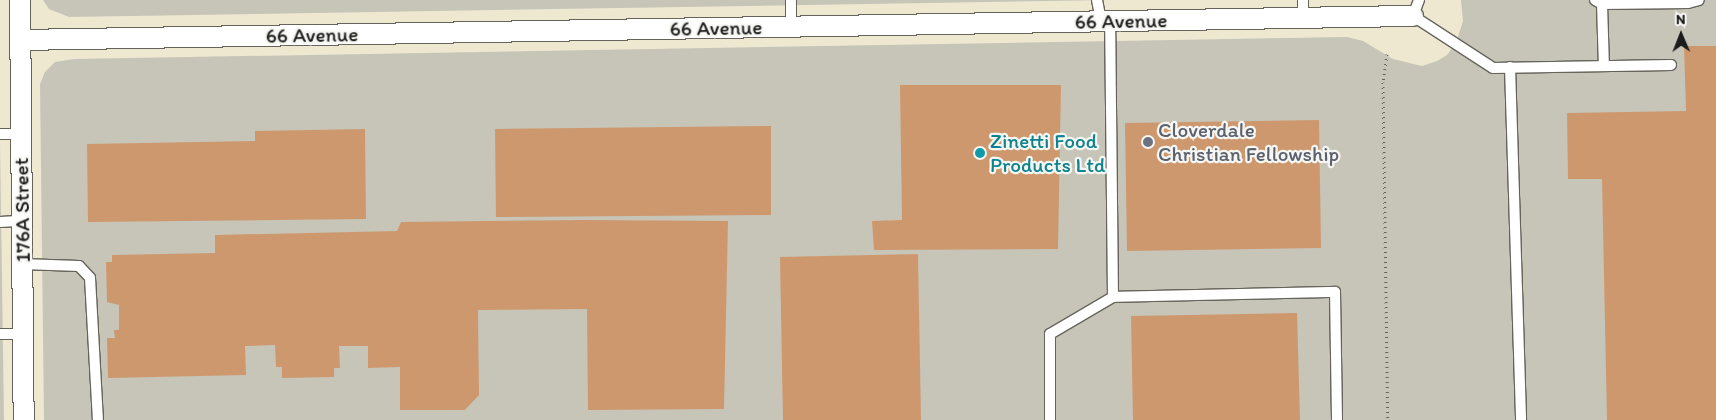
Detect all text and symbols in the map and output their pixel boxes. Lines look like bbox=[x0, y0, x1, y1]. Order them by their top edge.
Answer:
street label: 66 Avenue bbox=[1074, 8, 1168, 34]
north arrow bbox=[1656, 10, 1706, 60]
text: N bbox=[1676, 11, 1686, 28]
street label: 66 Avenue bbox=[669, 15, 763, 41]
street label: 66 Avenue bbox=[265, 22, 359, 48]
place label: Cloverdale Christian Fellowship bbox=[1158, 117, 1339, 167]
place label: Zinetti Food Products Ltd bbox=[990, 128, 1105, 178]
marker: Cloverdale Christian Fellowship bbox=[1142, 136, 1154, 148]
marker: Zinetti Food Products Ltd bbox=[974, 147, 986, 159]
street label: 176A Street bbox=[8, 157, 36, 263]

